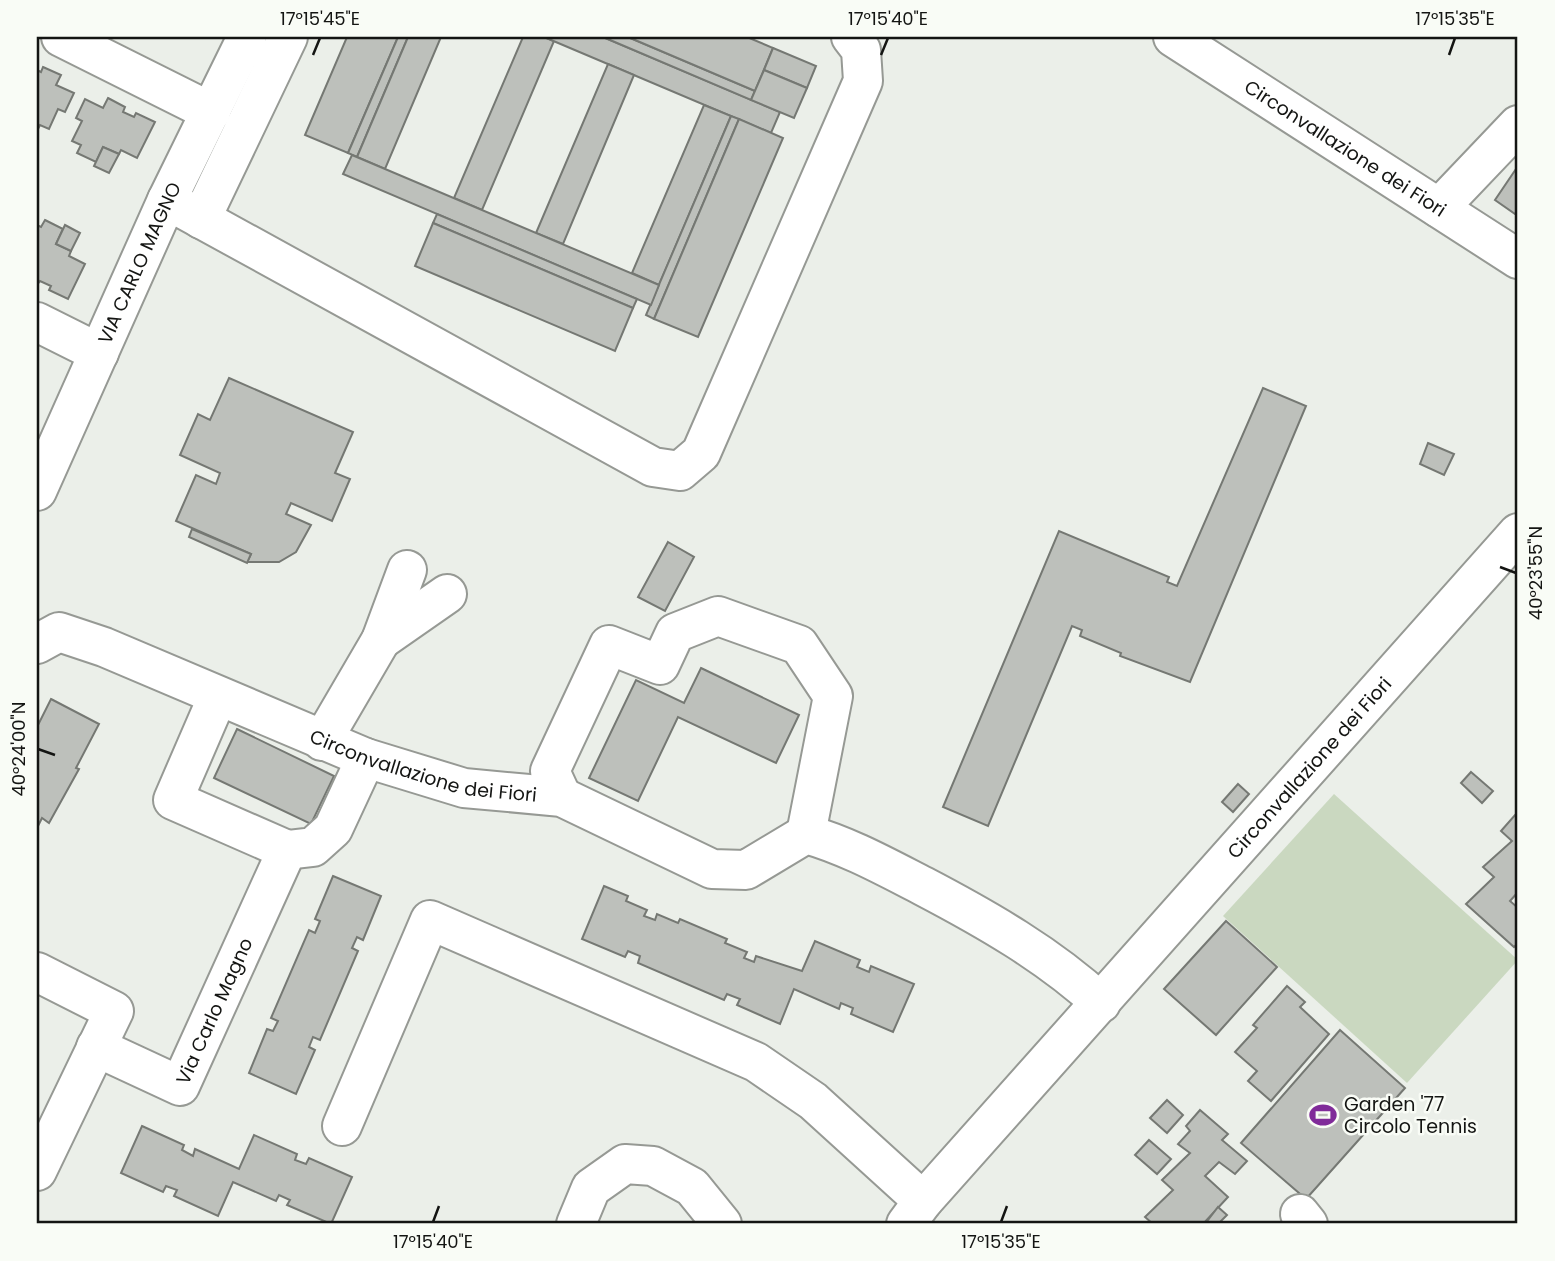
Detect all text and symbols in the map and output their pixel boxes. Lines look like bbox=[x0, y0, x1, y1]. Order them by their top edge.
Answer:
text: 17°15'45"E bbox=[280, 6, 360, 31]
text: 17°15'40"E bbox=[848, 6, 928, 31]
text: 17°15'35"E bbox=[1415, 6, 1495, 31]
street label: Circonvallazione dei Fiori bbox=[1239, 73, 1452, 223]
street label: VIA CARLO MAGNO bbox=[91, 177, 187, 348]
text: 40°23'55"N bbox=[1523, 526, 1548, 620]
street label: Circonvallazione dei Fiori bbox=[1221, 671, 1397, 864]
text: 40°24'00"N bbox=[6, 701, 31, 797]
street label: Circonvallazione dei Fiori bbox=[306, 722, 538, 808]
street label: Via Carlo Magno bbox=[169, 933, 259, 1089]
place label: Garden '77 Circolo Tennis bbox=[1344, 1091, 1477, 1140]
sports icon: Garden '77 Circolo Tennis bbox=[1308, 1100, 1338, 1130]
text: 17°15'40"E bbox=[393, 1229, 473, 1254]
text: 17°15'35"E bbox=[961, 1229, 1041, 1254]

